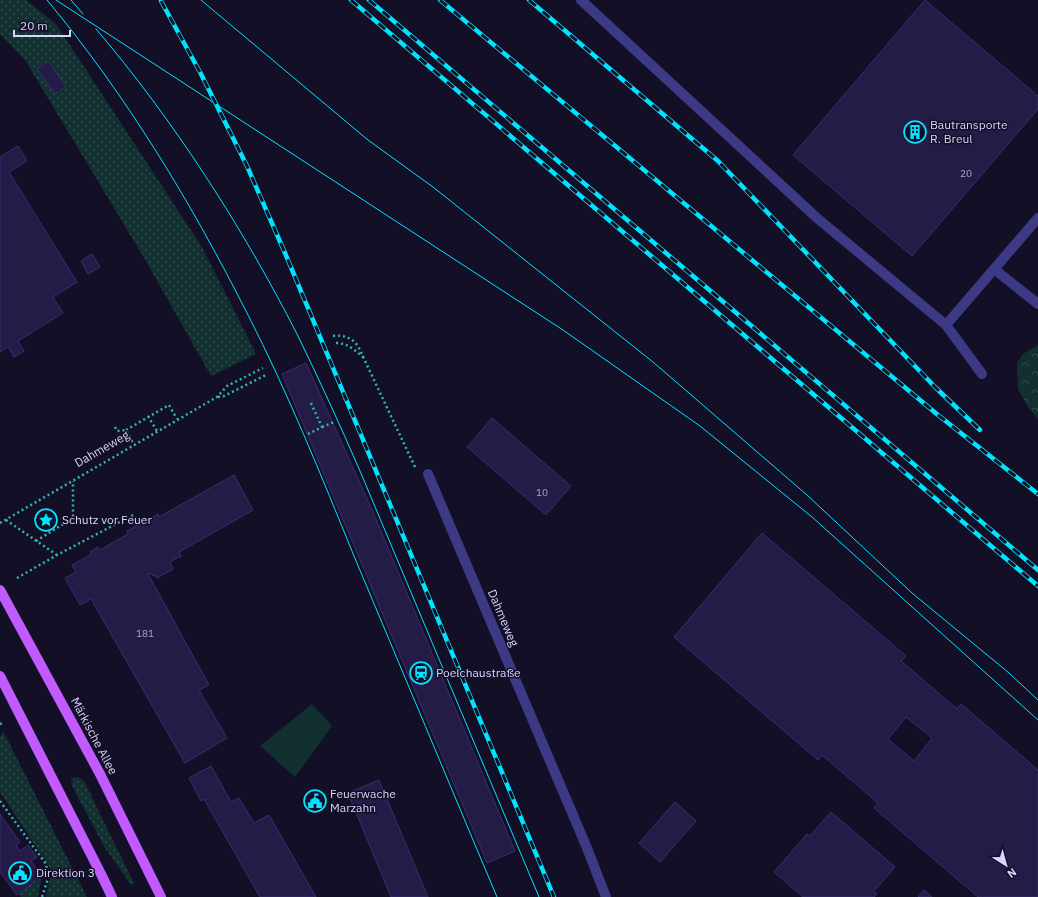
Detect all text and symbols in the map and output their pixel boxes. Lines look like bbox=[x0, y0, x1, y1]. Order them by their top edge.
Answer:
scale bar bbox=[14, 12, 70, 38]
text: 20 m bbox=[20, 18, 48, 33]
place label: Bautransporte R. Breul bbox=[930, 117, 1008, 146]
building icon: Bautransporte R. Breul bbox=[902, 119, 928, 145]
house number: 20 bbox=[960, 167, 972, 180]
street label: Dahmeweg bbox=[72, 427, 132, 470]
house number: 10 bbox=[536, 486, 548, 499]
place icon: Schutz vor Feuer bbox=[33, 507, 59, 533]
place label: Schutz vor Feuer bbox=[62, 512, 152, 527]
street label: Dahmeweg bbox=[485, 587, 522, 649]
house number: 181 bbox=[136, 627, 154, 640]
station icon: Poelchaustraße bbox=[408, 660, 434, 686]
place label: Poelchaustraße bbox=[436, 665, 521, 680]
street label: Märkische Allee bbox=[68, 695, 121, 777]
place label: Feuerwache Marzahn bbox=[330, 786, 396, 815]
public building icon: Feuerwache Marzahn bbox=[302, 788, 328, 814]
north arrow bbox=[986, 845, 1026, 885]
public building icon: Direktion 3 bbox=[7, 860, 33, 886]
place label: Direktion 3 bbox=[36, 865, 95, 880]
text: N bbox=[1005, 865, 1019, 881]

